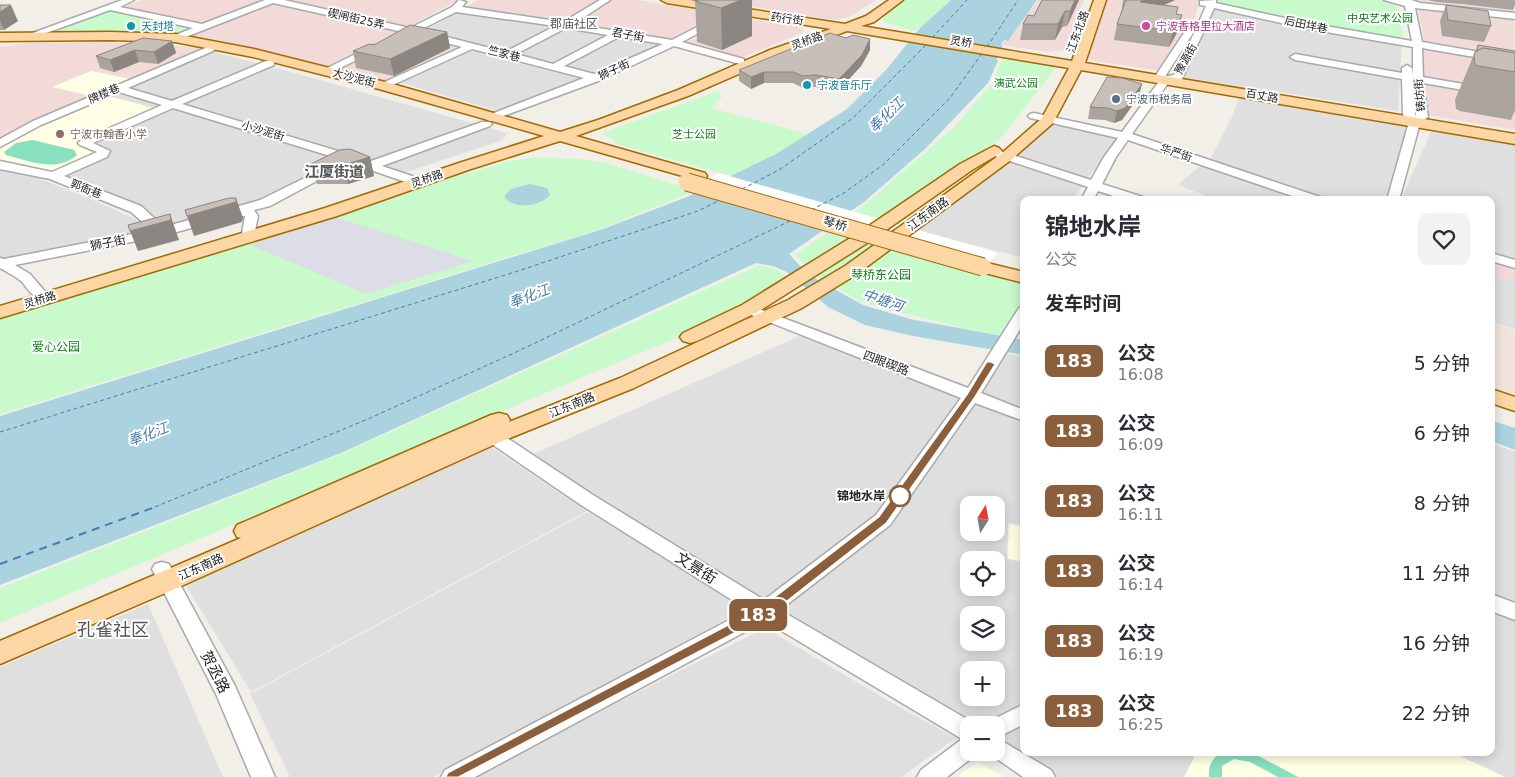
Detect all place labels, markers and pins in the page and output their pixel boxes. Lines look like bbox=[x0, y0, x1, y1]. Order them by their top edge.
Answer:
marker: 天封塔 bbox=[125, 20, 137, 32]
place label: 天封塔 bbox=[141, 20, 174, 33]
marker: 宁波香格里拉大酒店 bbox=[1140, 20, 1152, 32]
place label: 宁波香格里拉大酒店 bbox=[1156, 20, 1255, 33]
marker: 宁波音乐厅 bbox=[801, 79, 813, 91]
place label: 宁波音乐厅 bbox=[817, 79, 872, 92]
marker: 宁波市税务局 bbox=[1110, 93, 1122, 105]
place label: 宁波市税务局 bbox=[1126, 93, 1192, 106]
marker: 宁波市翰香小学 bbox=[54, 128, 66, 140]
place label: 宁波市翰香小学 bbox=[70, 128, 147, 141]
marker: 锦地水岸 bbox=[889, 485, 911, 507]
place label: 锦地水岸 bbox=[837, 489, 885, 503]

